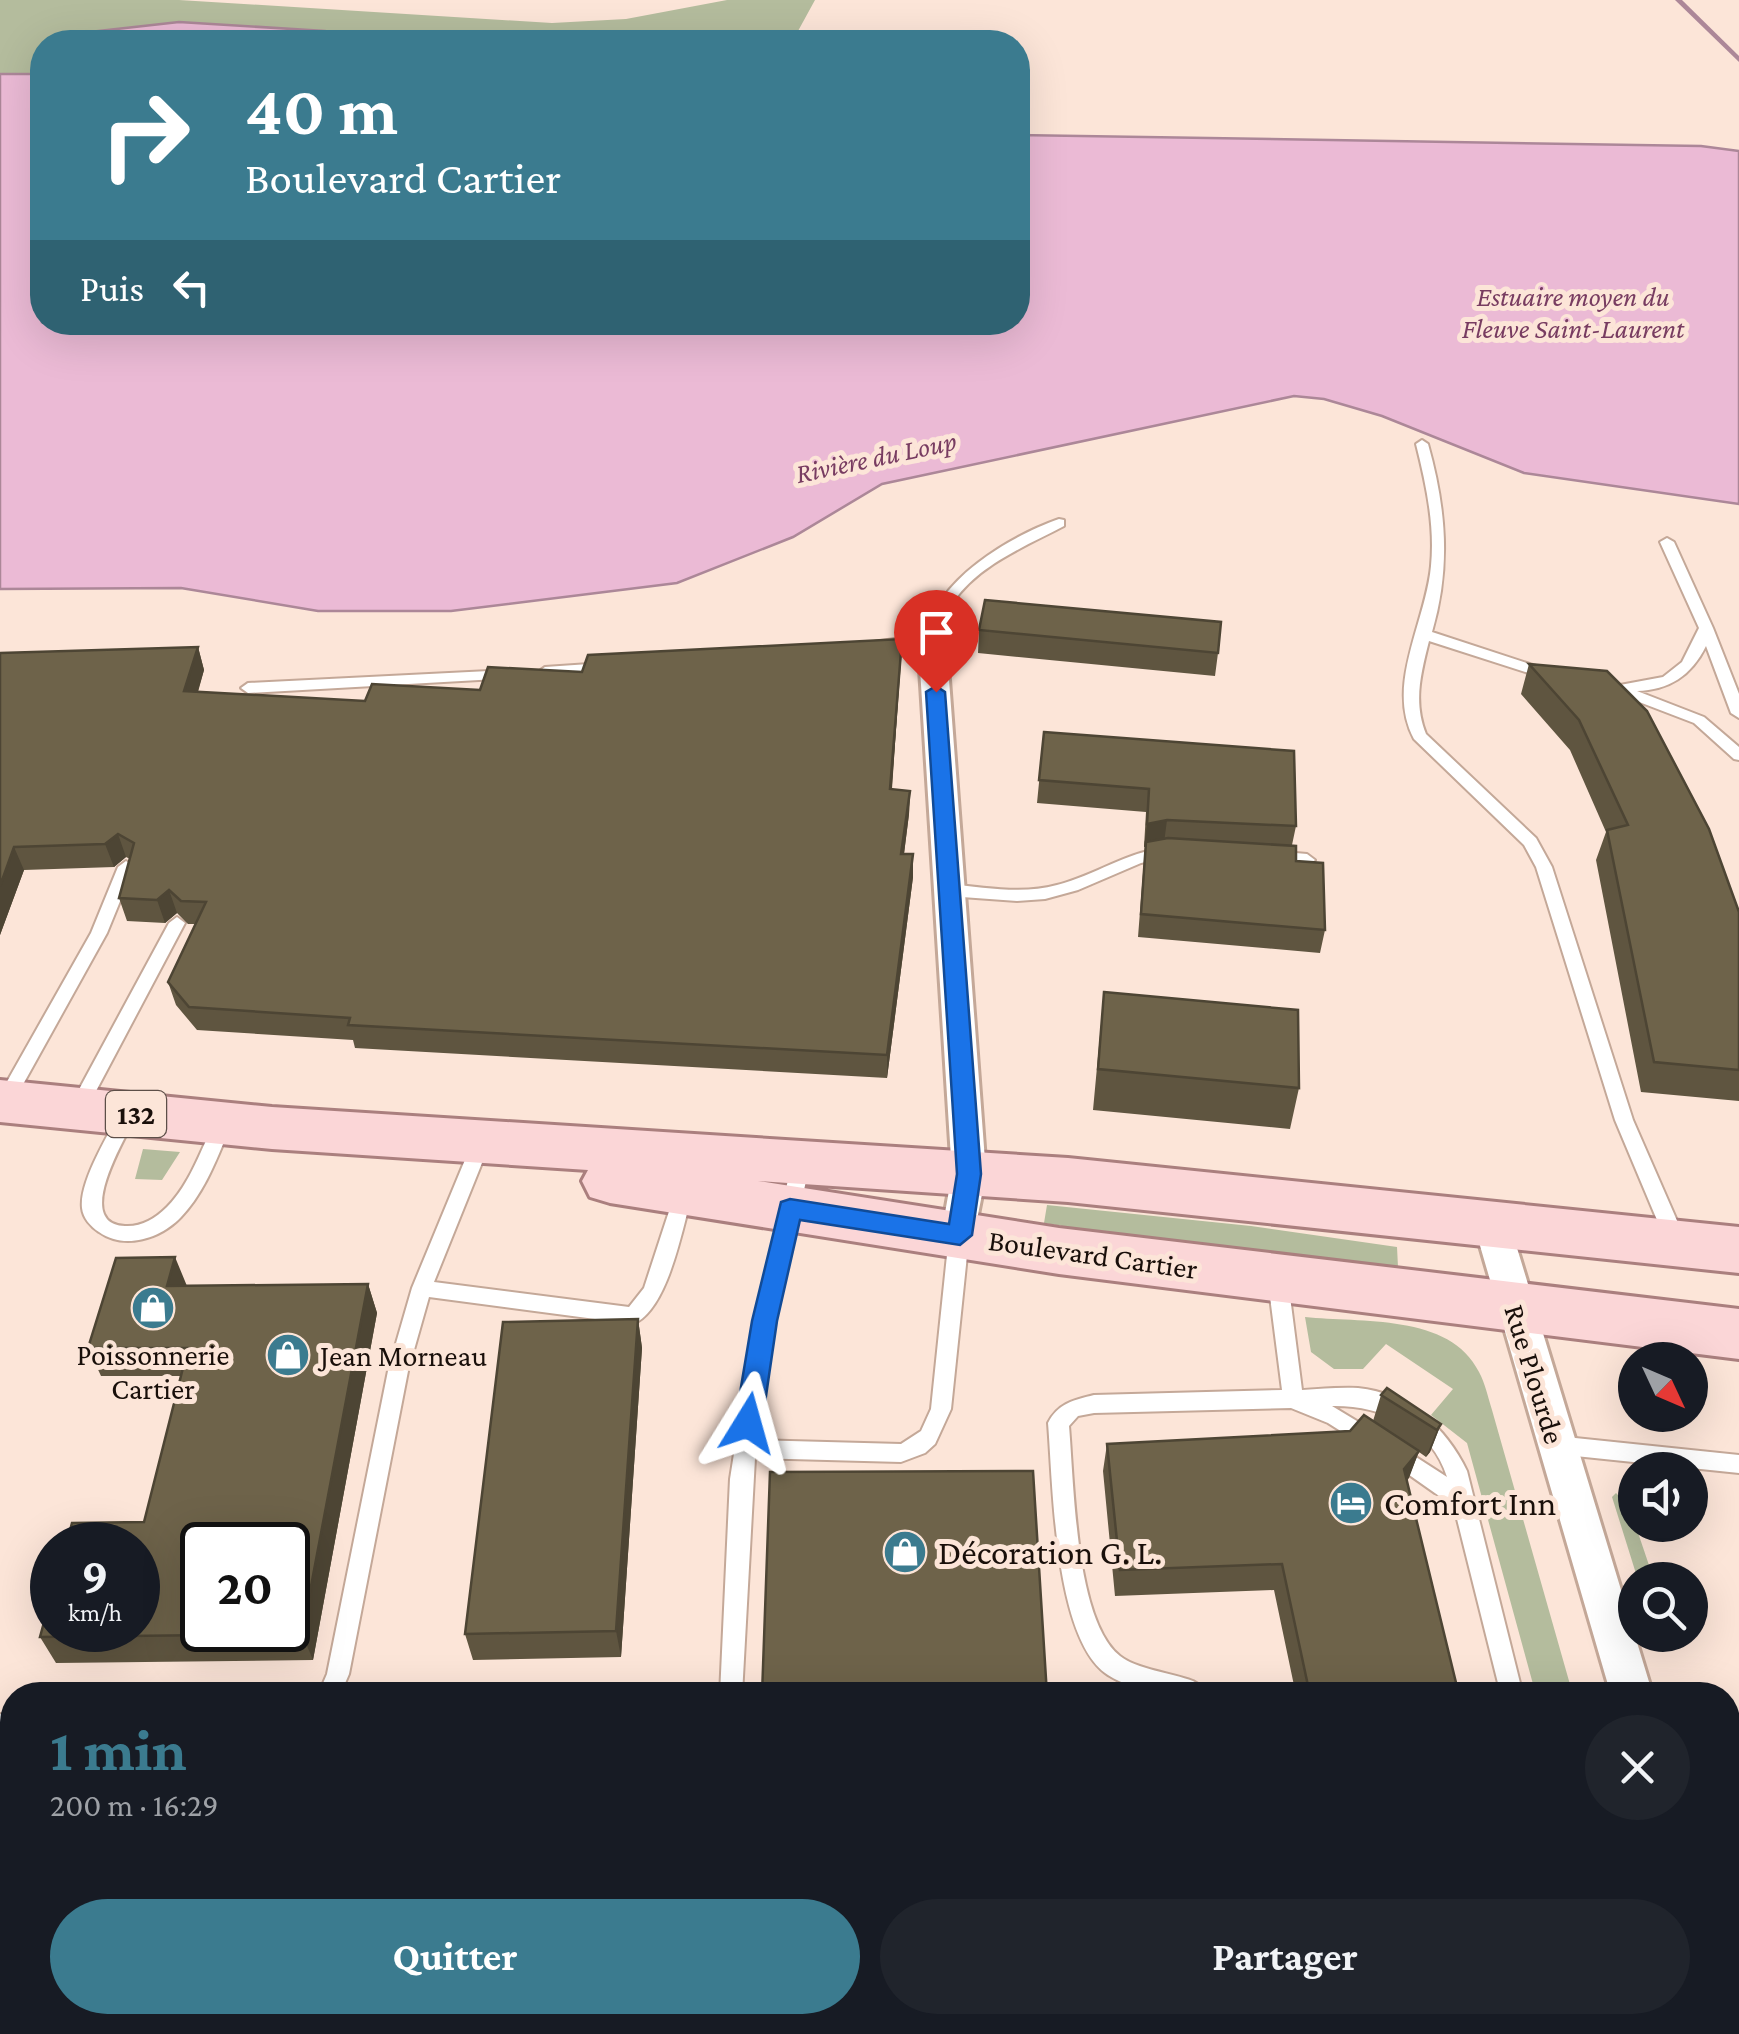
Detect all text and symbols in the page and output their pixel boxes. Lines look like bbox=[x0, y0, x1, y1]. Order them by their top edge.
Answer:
icon: right bbox=[80, 70, 210, 200]
text: 40 m bbox=[245, 71, 398, 149]
text: Boulevard Cartier bbox=[245, 153, 561, 203]
icon: left bbox=[164, 260, 219, 315]
text: Puis bbox=[80, 267, 144, 309]
water label: Estuaire moyen du Fleuve Saint-Laurent bbox=[1462, 281, 1685, 344]
water label: Rivière du Loup bbox=[793, 425, 959, 489]
pin bbox=[894, 590, 979, 693]
icon: arrive bbox=[909, 605, 964, 660]
road number: 132 bbox=[106, 1091, 166, 1137]
street label: Boulevard Cartier bbox=[986, 1223, 1200, 1285]
shop icon: Poissonnerie Cartier bbox=[130, 1285, 176, 1331]
street label: Rue Plourde bbox=[1498, 1300, 1572, 1448]
shop icon: Jean Morneau bbox=[265, 1332, 311, 1378]
place label: Poissonnerie Cartier bbox=[77, 1338, 229, 1405]
place label: Jean Morneau bbox=[317, 1339, 487, 1372]
north arrow bbox=[1618, 1342, 1708, 1432]
map controls bbox=[1618, 1342, 1708, 1652]
position arrow bbox=[696, 1371, 800, 1475]
button: sound bbox=[1618, 1452, 1708, 1542]
hotel icon: Comfort Inn bbox=[1328, 1480, 1374, 1526]
place label: Comfort Inn bbox=[1384, 1484, 1557, 1523]
speed limit sign: 20 bbox=[180, 1522, 310, 1652]
shop icon: Décoration G. L. bbox=[882, 1529, 928, 1575]
place label: Décoration G. L. bbox=[938, 1533, 1162, 1572]
text: 9 bbox=[81, 1547, 109, 1603]
button: search bbox=[1618, 1562, 1708, 1652]
text: km/h bbox=[68, 1599, 122, 1626]
button: close bbox=[1585, 1715, 1690, 1820]
text: 1 min bbox=[50, 1716, 187, 1783]
text: 200 m · 16:29 bbox=[50, 1787, 219, 1823]
button: Quitter bbox=[50, 1899, 860, 2014]
button: Partager bbox=[880, 1899, 1690, 2014]

